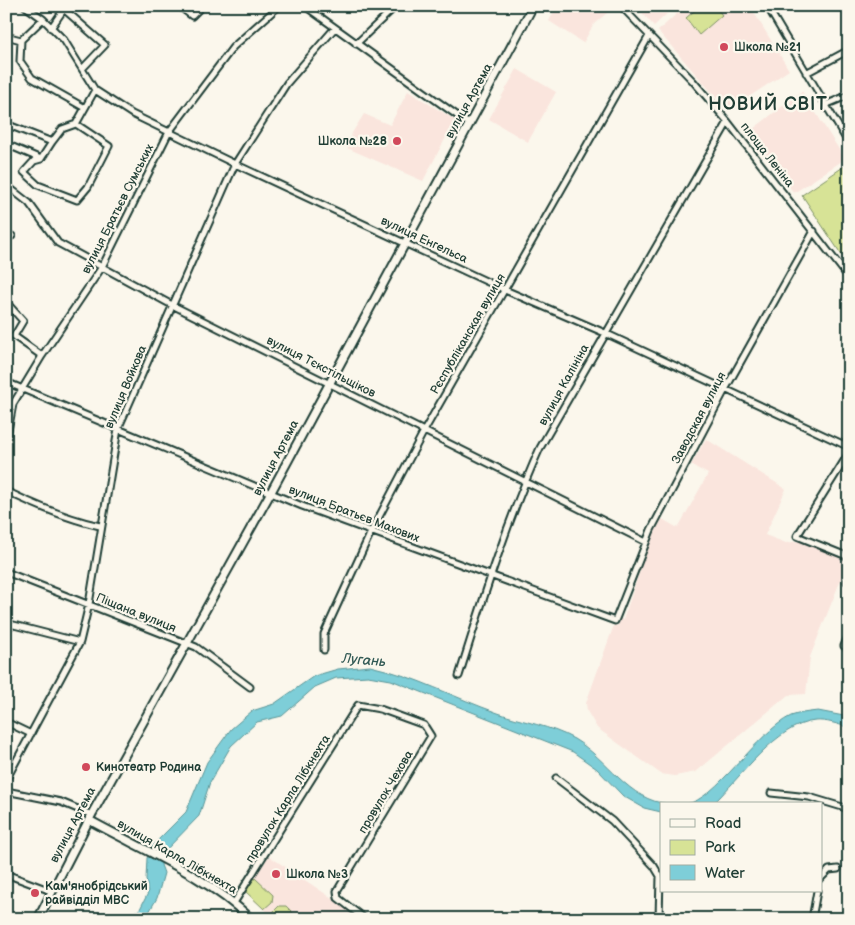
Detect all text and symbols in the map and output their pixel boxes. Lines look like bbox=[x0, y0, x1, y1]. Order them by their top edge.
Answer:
place label: Школа №21 bbox=[734, 40, 801, 55]
marker: Школа №21 bbox=[718, 41, 730, 53]
street label: вулиця Артема bbox=[442, 61, 496, 141]
district label: НОВИЙ СВІТ bbox=[708, 92, 828, 115]
street label: площа Леніна bbox=[737, 120, 797, 190]
place label: Школа №28 bbox=[318, 134, 387, 149]
marker: Школа №28 bbox=[391, 135, 403, 147]
street label: вулиця Братьєв Сумських bbox=[79, 141, 158, 276]
street label: вулиця Енгельса bbox=[378, 213, 470, 267]
street label: Рєспубліканская вулиця bbox=[427, 271, 509, 397]
street label: вулиця Тєкстільщіков bbox=[264, 333, 379, 401]
street label: вулиця Калініна bbox=[535, 342, 593, 428]
street label: вулиця Войкова bbox=[102, 343, 150, 431]
street label: Заводская вулиця bbox=[668, 369, 730, 466]
street label: вулиця Артема bbox=[250, 418, 302, 498]
street label: вулиця Братьєв Махових bbox=[287, 482, 422, 546]
street label: Піщана вулиця bbox=[94, 590, 179, 636]
water label: Лугань bbox=[340, 650, 387, 670]
street label: провулок Карла Лібкнехта bbox=[242, 732, 334, 866]
street label: провулок Чехова bbox=[355, 748, 417, 836]
place label: Кинотеатр Родина bbox=[96, 760, 202, 775]
marker: Кинотеатр Родина bbox=[80, 761, 92, 773]
street label: вулиця Артема bbox=[47, 785, 99, 865]
legend bbox=[660, 802, 822, 892]
text: Road bbox=[705, 814, 741, 833]
street label: вулиця Карла Лібкнехта bbox=[114, 817, 240, 897]
text: Park bbox=[705, 838, 736, 857]
text: Water bbox=[705, 864, 745, 883]
place label: Школа №3 bbox=[286, 867, 348, 882]
marker: Школа №3 bbox=[270, 868, 282, 880]
place label: Кам'янобрідський райвідділ МВС bbox=[45, 879, 148, 908]
marker: Кам'янобрідський райвідділ МВС bbox=[29, 887, 41, 899]

